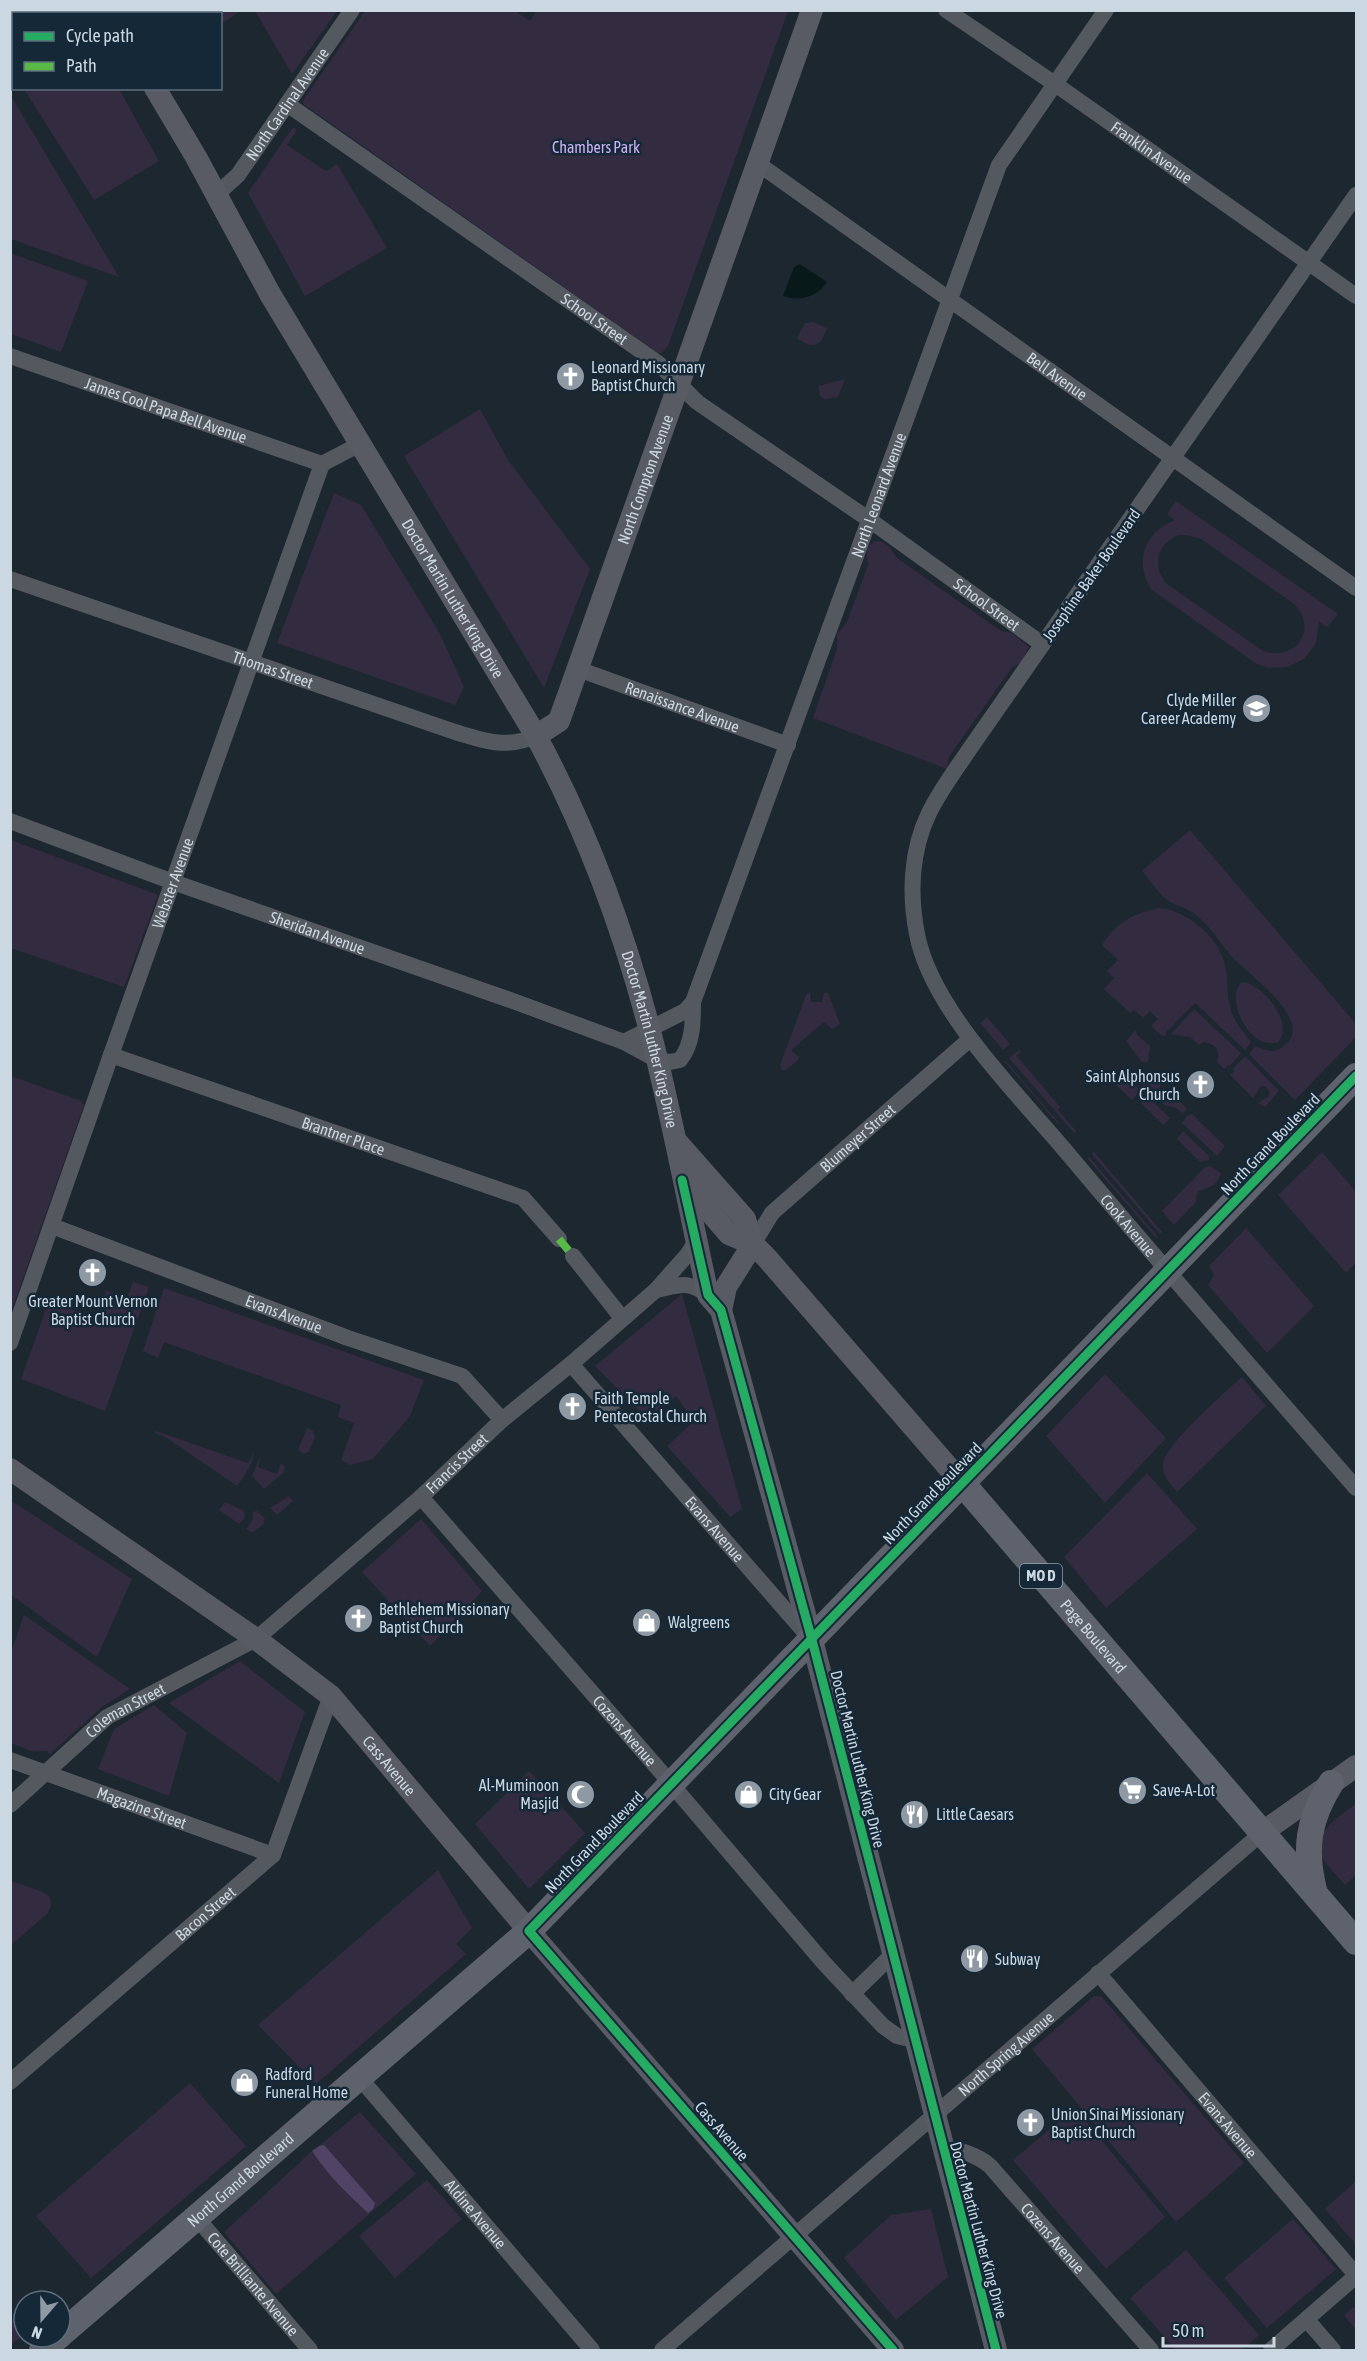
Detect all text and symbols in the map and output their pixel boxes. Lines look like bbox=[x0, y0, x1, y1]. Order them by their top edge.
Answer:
legend bbox=[12, 12, 222, 90]
text: Cycle path bbox=[66, 25, 134, 46]
street label: North Cardinal Avenue bbox=[242, 44, 332, 164]
text: Path bbox=[66, 55, 97, 76]
street label: Franklin Avenue bbox=[1108, 117, 1196, 187]
park label: Chambers Park bbox=[552, 138, 640, 156]
street label: School Street bbox=[558, 289, 632, 348]
street label: Bell Avenue bbox=[1023, 348, 1091, 404]
place label: Leonard Missionary Baptist Church bbox=[591, 358, 705, 395]
church icon: Leonard Missionary Baptist Church bbox=[554, 360, 586, 392]
street label: James Cool Papa Bell Avenue bbox=[83, 374, 249, 446]
street label: North Compton Avenue bbox=[614, 412, 676, 547]
street label: North Leonard Avenue bbox=[847, 430, 909, 560]
street label: Josephine Baker Boulevard bbox=[1038, 505, 1144, 645]
street label: Doctor Martin Luther King Drive bbox=[398, 515, 508, 681]
street label: School Street bbox=[950, 574, 1024, 634]
street label: Thomas Street bbox=[230, 647, 316, 692]
street label: Renaissance Avenue bbox=[623, 678, 742, 736]
place label: Clyde Miller Career Academy bbox=[1141, 691, 1236, 728]
school or university icon: Clyde Miller Career Academy bbox=[1241, 693, 1273, 725]
street label: Webster Avenue bbox=[148, 835, 197, 930]
street label: Sheridan Avenue bbox=[267, 908, 367, 957]
street label: Doctor Martin Luther King Drive bbox=[618, 949, 682, 1130]
place label: Saint Alphonsus Church bbox=[1086, 1067, 1180, 1103]
church icon: Saint Alphonsus Church bbox=[1185, 1069, 1217, 1101]
street label: North Grand Boulevard bbox=[1217, 1090, 1323, 1198]
street label: Blumeyer Street bbox=[816, 1100, 899, 1176]
street label: Brantner Place bbox=[300, 1113, 387, 1158]
street label: Cook Avenue bbox=[1097, 1191, 1160, 1260]
church icon: Greater Mount Vernon Baptist Church bbox=[77, 1257, 109, 1289]
street label: Evans Avenue bbox=[243, 1291, 325, 1336]
place label: Greater Mount Vernon Baptist Church bbox=[28, 1292, 158, 1329]
place label: Faith Temple Pentecostal Church bbox=[594, 1389, 707, 1425]
church icon: Faith Temple Pentecostal Church bbox=[557, 1391, 589, 1423]
street label: Francis Street bbox=[422, 1429, 492, 1497]
street label: North Grand Boulevard bbox=[879, 1439, 985, 1547]
street label: Evans Avenue bbox=[682, 1493, 748, 1565]
road number: MO D bbox=[1020, 1564, 1062, 1588]
street label: Page Boulevard bbox=[1057, 1596, 1130, 1677]
place label: Bethlehem Missionary Baptist Church bbox=[379, 1600, 510, 1637]
church icon: Bethlehem Missionary Baptist Church bbox=[342, 1602, 374, 1634]
shop icon: Walgreens bbox=[631, 1606, 663, 1638]
place label: Walgreens bbox=[668, 1613, 730, 1632]
street label: Doctor Martin Luther King Drive bbox=[826, 1668, 889, 1850]
street label: Coleman Street bbox=[82, 1679, 168, 1741]
street label: Cozens Avenue bbox=[589, 1692, 660, 1769]
street label: Cass Avenue bbox=[359, 1732, 420, 1799]
supermarket icon: Save-A-Lot bbox=[1116, 1774, 1148, 1806]
place label: Al-Muminoon Masjid bbox=[479, 1776, 559, 1813]
mosque icon: Al-Muminoon Masjid bbox=[564, 1778, 596, 1810]
shop icon: City Gear bbox=[732, 1778, 764, 1810]
place label: Save-A-Lot bbox=[1153, 1781, 1215, 1799]
street label: Magazine Street bbox=[94, 1783, 189, 1832]
place label: City Gear bbox=[769, 1785, 821, 1804]
street label: North Grand Boulevard bbox=[541, 1788, 647, 1896]
restaurant icon: Little Caesars bbox=[899, 1798, 931, 1830]
place label: Little Caesars bbox=[936, 1805, 1014, 1823]
street label: Bacon Street bbox=[172, 1882, 239, 1944]
restaurant icon: Subway bbox=[958, 1943, 990, 1975]
place label: Subway bbox=[995, 1950, 1041, 1969]
street label: North Spring Avenue bbox=[955, 2008, 1057, 2100]
place label: Radford Funeral Home bbox=[265, 2065, 348, 2101]
shop icon: Radford Funeral Home bbox=[228, 2067, 260, 2099]
street label: Evans Avenue bbox=[1195, 2089, 1261, 2162]
street label: Cass Avenue bbox=[691, 2098, 753, 2164]
place label: Union Sinai Missionary Baptist Church bbox=[1051, 2105, 1185, 2142]
church icon: Union Sinai Missionary Baptist Church bbox=[1014, 2107, 1046, 2139]
street label: North Grand Boulevard bbox=[184, 2129, 297, 2230]
street label: Doctor Martin Luther King Drive bbox=[946, 2140, 1011, 2321]
street label: Aldine Avenue bbox=[441, 2176, 510, 2252]
street label: Cozens Avenue bbox=[1018, 2199, 1089, 2277]
street label: Cote Brilliante Avenue bbox=[204, 2228, 303, 2339]
north arrow bbox=[12, 2289, 72, 2349]
scale bar bbox=[1163, 2310, 1274, 2348]
text: 50 m bbox=[1172, 2320, 1204, 2341]
text: N bbox=[29, 2323, 44, 2343]

